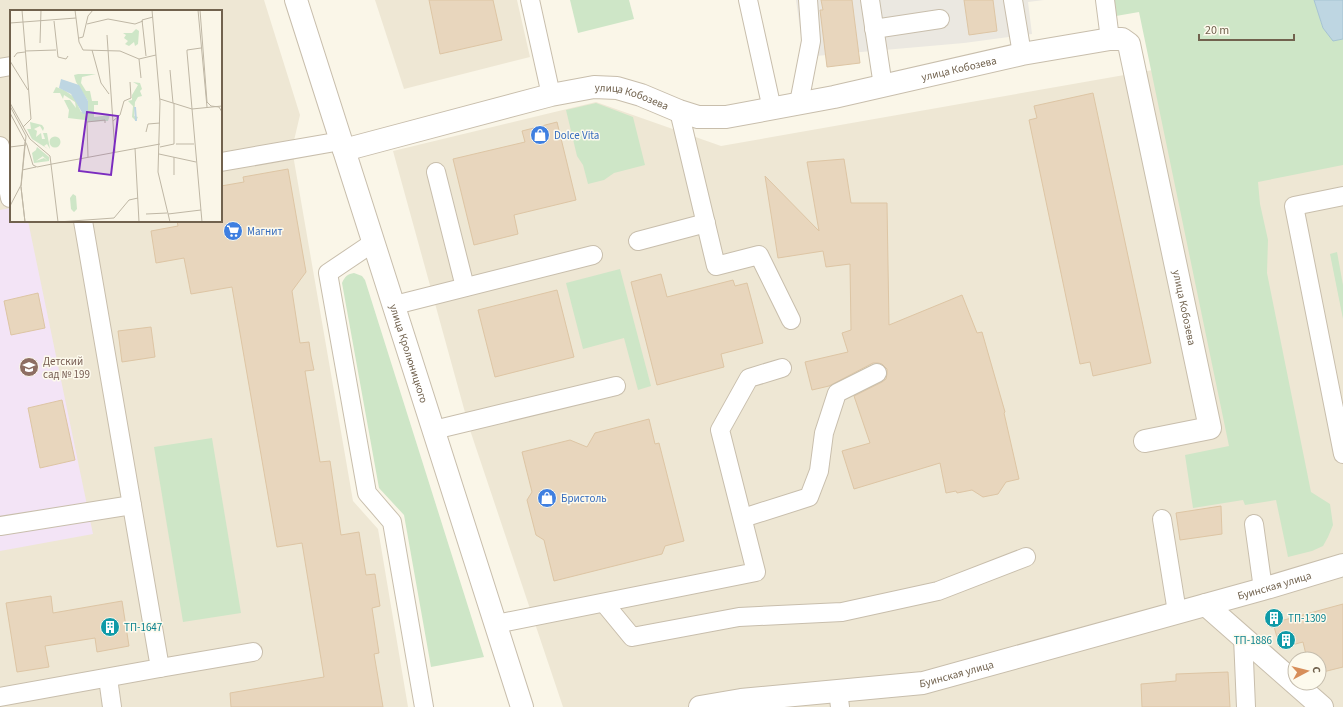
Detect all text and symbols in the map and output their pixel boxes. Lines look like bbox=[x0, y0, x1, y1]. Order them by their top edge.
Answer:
inset map bbox=[10, 10, 222, 222]
scale bar bbox=[1199, 16, 1294, 42]
text: 20 m bbox=[1205, 22, 1229, 39]
street label: улица Кобозева bbox=[920, 53, 998, 85]
street label: улица Кобозева bbox=[594, 80, 671, 114]
shop icon: Dolce Vita bbox=[529, 124, 551, 146]
place label: Dolce Vita bbox=[554, 128, 599, 143]
supermarket icon: Магнит bbox=[222, 220, 244, 242]
place label: Магнит bbox=[247, 224, 283, 239]
street label: улица Кобозева bbox=[1169, 269, 1199, 347]
street label: улица Кролюницкого bbox=[386, 302, 431, 405]
place label: Детский сад № 199 bbox=[43, 354, 90, 382]
school or university icon: Детский сад № 199 bbox=[18, 356, 40, 378]
shop icon: Бристоль bbox=[536, 487, 558, 509]
place label: Бристоль bbox=[561, 491, 607, 506]
street label: Буинская улица bbox=[1236, 568, 1313, 604]
building icon: ТП-1309 bbox=[1263, 607, 1285, 629]
place label: ТП-1309 bbox=[1288, 611, 1326, 626]
building icon: ТП-1647 bbox=[99, 616, 121, 638]
place label: ТП-1647 bbox=[124, 620, 162, 635]
building icon: ТП-1886 bbox=[1275, 629, 1297, 651]
place label: ТП-1886 bbox=[1234, 633, 1273, 648]
north arrow bbox=[1287, 651, 1327, 691]
street label: Буинская улица bbox=[919, 657, 995, 691]
text: С bbox=[1309, 666, 1324, 675]

